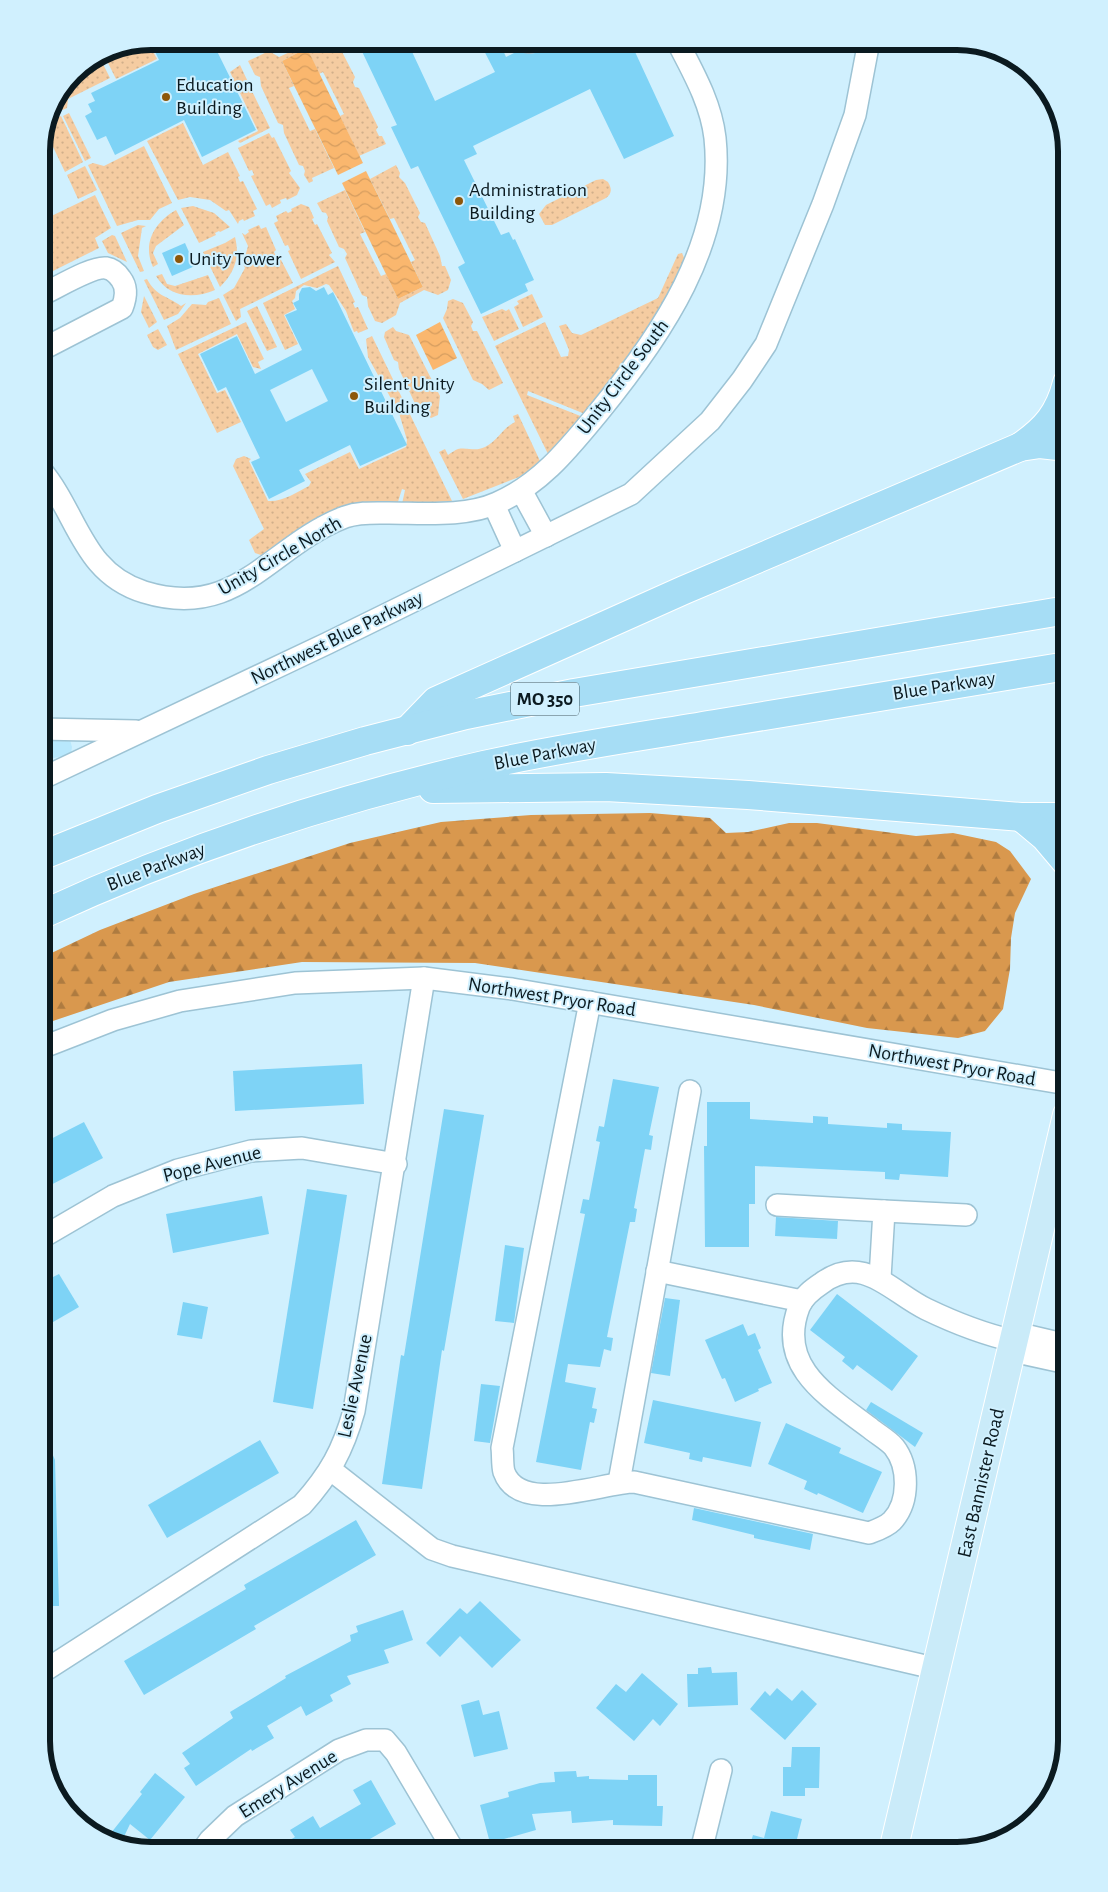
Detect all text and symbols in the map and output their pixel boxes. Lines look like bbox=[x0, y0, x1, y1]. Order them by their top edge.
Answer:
place label: Education Building bbox=[176, 75, 254, 118]
marker: Education Building bbox=[160, 91, 172, 103]
place label: Administration Building bbox=[469, 180, 587, 223]
marker: Administration Building bbox=[453, 195, 465, 207]
place label: Unity Tower bbox=[189, 249, 282, 269]
marker: Unity Tower bbox=[173, 253, 185, 265]
street label: Unity Circle South bbox=[573, 316, 673, 438]
place label: Silent Unity Building bbox=[364, 374, 455, 417]
marker: Silent Unity Building bbox=[348, 390, 360, 402]
street label: Unity Circle North bbox=[215, 513, 345, 599]
street label: Northwest Blue Parkway bbox=[248, 587, 427, 688]
street label: Blue Parkway bbox=[891, 668, 997, 704]
road number: MO 350 bbox=[511, 682, 579, 716]
street label: Blue Parkway bbox=[492, 734, 598, 774]
street label: Blue Parkway bbox=[104, 839, 208, 895]
street label: Northwest Pryor Road bbox=[467, 974, 637, 1020]
street label: Northwest Pryor Road bbox=[867, 1040, 1037, 1090]
street label: Pope Avenue bbox=[161, 1142, 263, 1186]
street label: Leslie Avenue bbox=[334, 1332, 376, 1440]
street label: East Bannister Road bbox=[954, 1406, 1008, 1560]
street label: Emery Avenue bbox=[235, 1746, 341, 1822]

